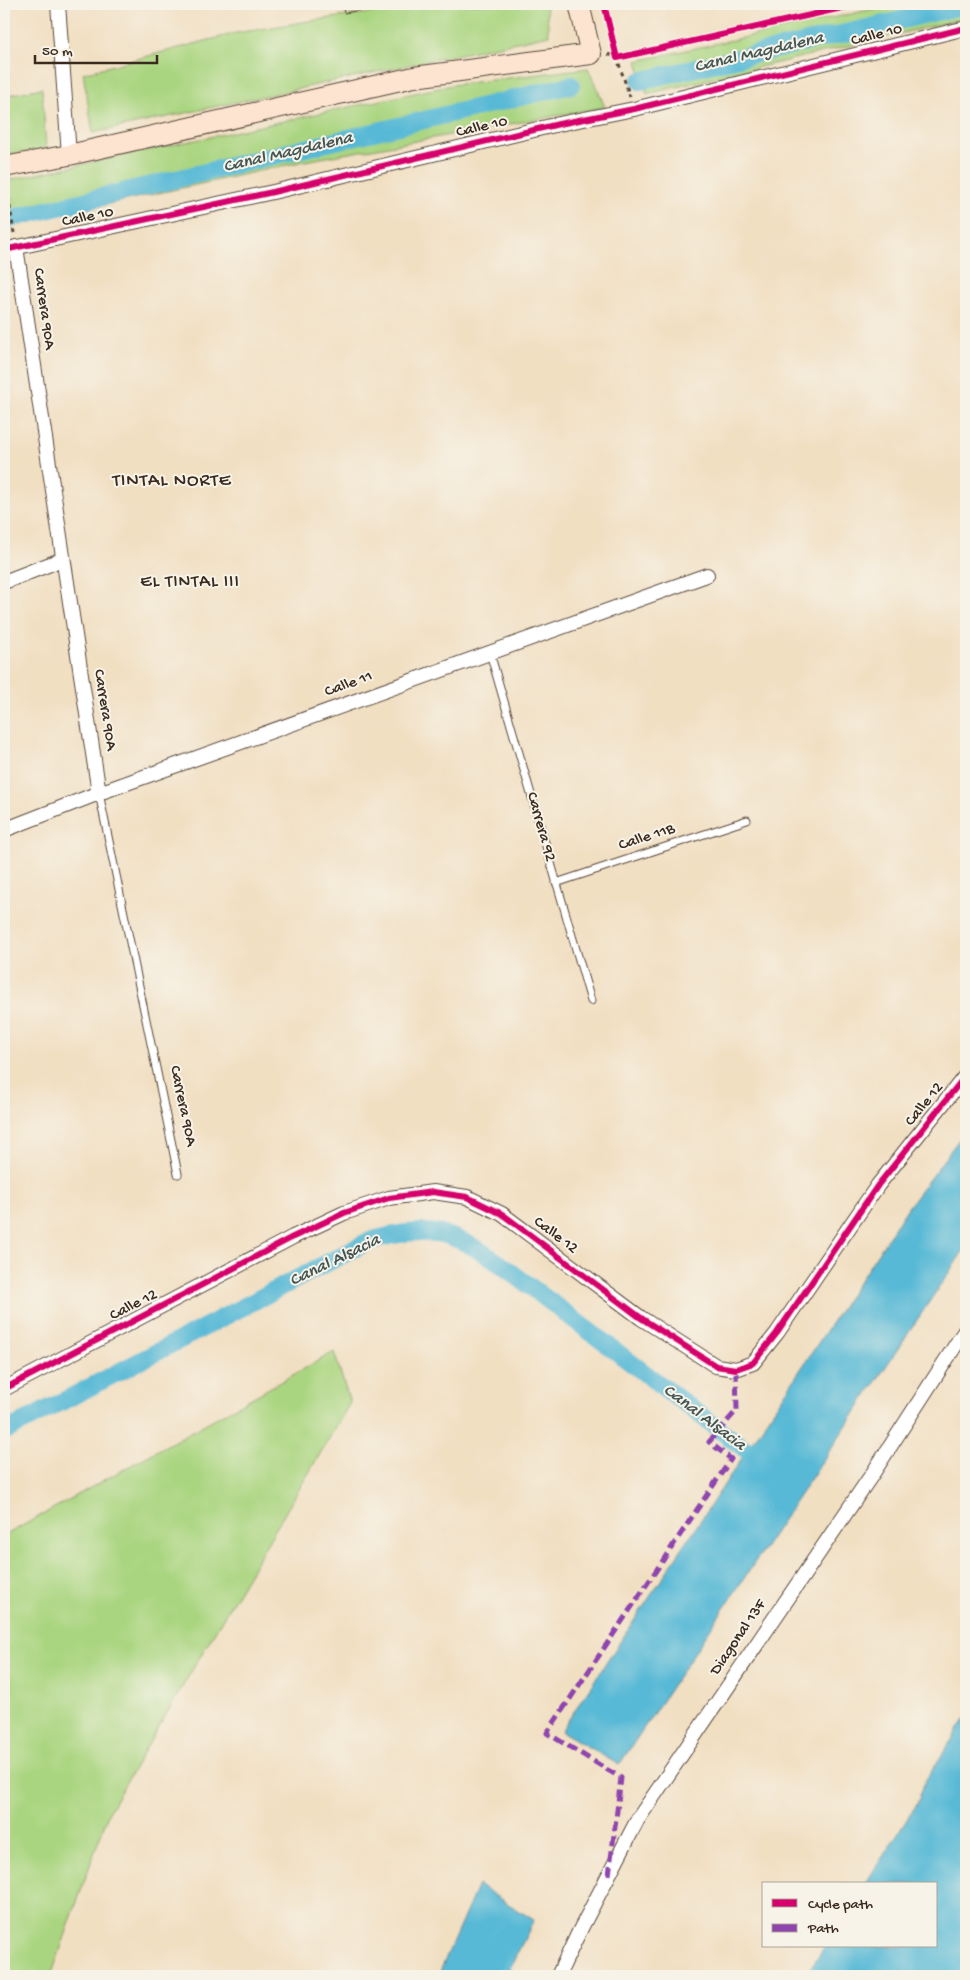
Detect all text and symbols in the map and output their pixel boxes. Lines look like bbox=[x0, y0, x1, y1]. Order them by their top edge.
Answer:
street label: Calle 10 bbox=[849, 20, 905, 52]
water label: Canal Magdalena bbox=[693, 28, 826, 78]
scale bar bbox=[35, 32, 158, 64]
text: 50 m bbox=[42, 43, 73, 61]
street label: Calle 10 bbox=[454, 113, 510, 143]
water label: Canal Magdalena bbox=[222, 128, 355, 178]
street label: Calle 10 bbox=[60, 203, 116, 233]
street label: Carrera 90A bbox=[28, 267, 58, 352]
district label: TINTAL NORTE bbox=[111, 470, 232, 493]
district label: EL TINTAL III bbox=[140, 572, 240, 593]
street label: Carrera 90A bbox=[88, 668, 120, 754]
street label: Calle 11 bbox=[322, 668, 376, 702]
street label: Carrera 92 bbox=[521, 790, 559, 864]
street label: Calle 11B bbox=[617, 820, 678, 856]
street label: Carrera 90A bbox=[164, 1064, 200, 1150]
street label: Calle 12 bbox=[902, 1079, 949, 1131]
street label: Calle 12 bbox=[529, 1213, 581, 1259]
water label: Canal Alsacia bbox=[286, 1230, 384, 1292]
street label: Calle 12 bbox=[107, 1286, 161, 1326]
water label: Canal Alsacia bbox=[659, 1380, 750, 1456]
street label: Diagonal 13F bbox=[706, 1596, 772, 1680]
legend bbox=[762, 1882, 938, 1948]
text: Cycle path bbox=[808, 1896, 873, 1914]
text: Path bbox=[807, 1920, 839, 1938]

